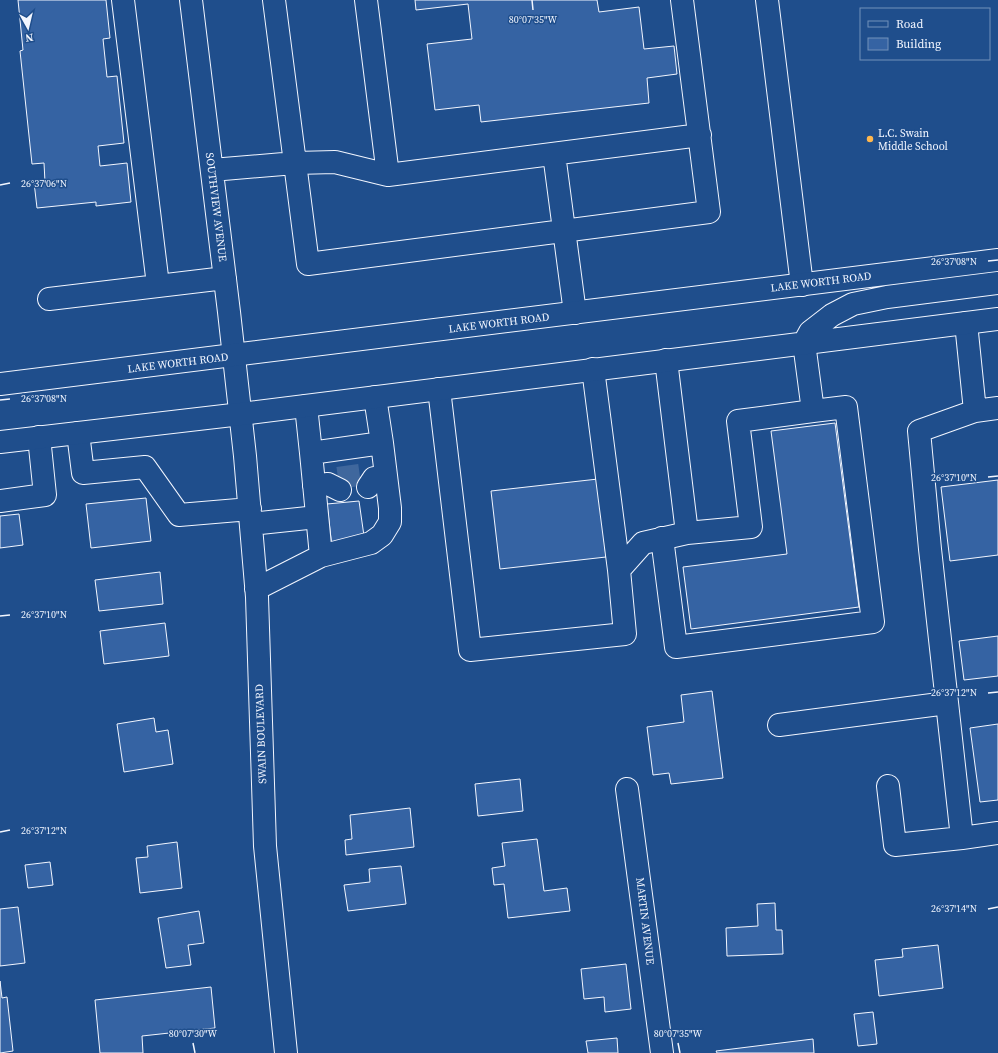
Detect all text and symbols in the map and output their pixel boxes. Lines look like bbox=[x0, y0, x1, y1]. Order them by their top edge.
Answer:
north arrow bbox=[8, 8, 48, 48]
legend bbox=[860, 8, 990, 60]
text: 80°07'35"W bbox=[509, 13, 558, 26]
text: Road bbox=[896, 16, 923, 32]
text: N bbox=[24, 29, 34, 45]
text: Building bbox=[896, 36, 941, 52]
place label: L.C. Swain Middle School bbox=[878, 126, 948, 154]
marker: L.C. Swain Middle School bbox=[865, 134, 875, 144]
street label: SOUTHVIEW AVENUE bbox=[202, 152, 230, 263]
text: 26°37'06"N bbox=[21, 177, 67, 190]
text: 26°37'08"N bbox=[931, 255, 977, 268]
street label: LAKE WORTH ROAD bbox=[770, 268, 873, 296]
street label: LAKE WORTH ROAD bbox=[448, 309, 551, 337]
street label: LAKE WORTH ROAD bbox=[127, 349, 230, 377]
text: 26°37'08"N bbox=[21, 392, 67, 405]
text: 26°37'10"N bbox=[931, 471, 977, 484]
text: 26°37'10"N bbox=[21, 608, 67, 621]
street label: SWAIN BOULEVARD bbox=[252, 684, 270, 784]
text: 26°37'12"N bbox=[931, 686, 977, 699]
text: 26°37'12"N bbox=[21, 824, 67, 837]
street label: MARTIN AVENUE bbox=[632, 877, 658, 966]
text: 26°37'14"N bbox=[931, 902, 977, 915]
text: 80°07'30"W bbox=[169, 1027, 218, 1040]
text: 80°07'35"W bbox=[654, 1027, 703, 1040]

